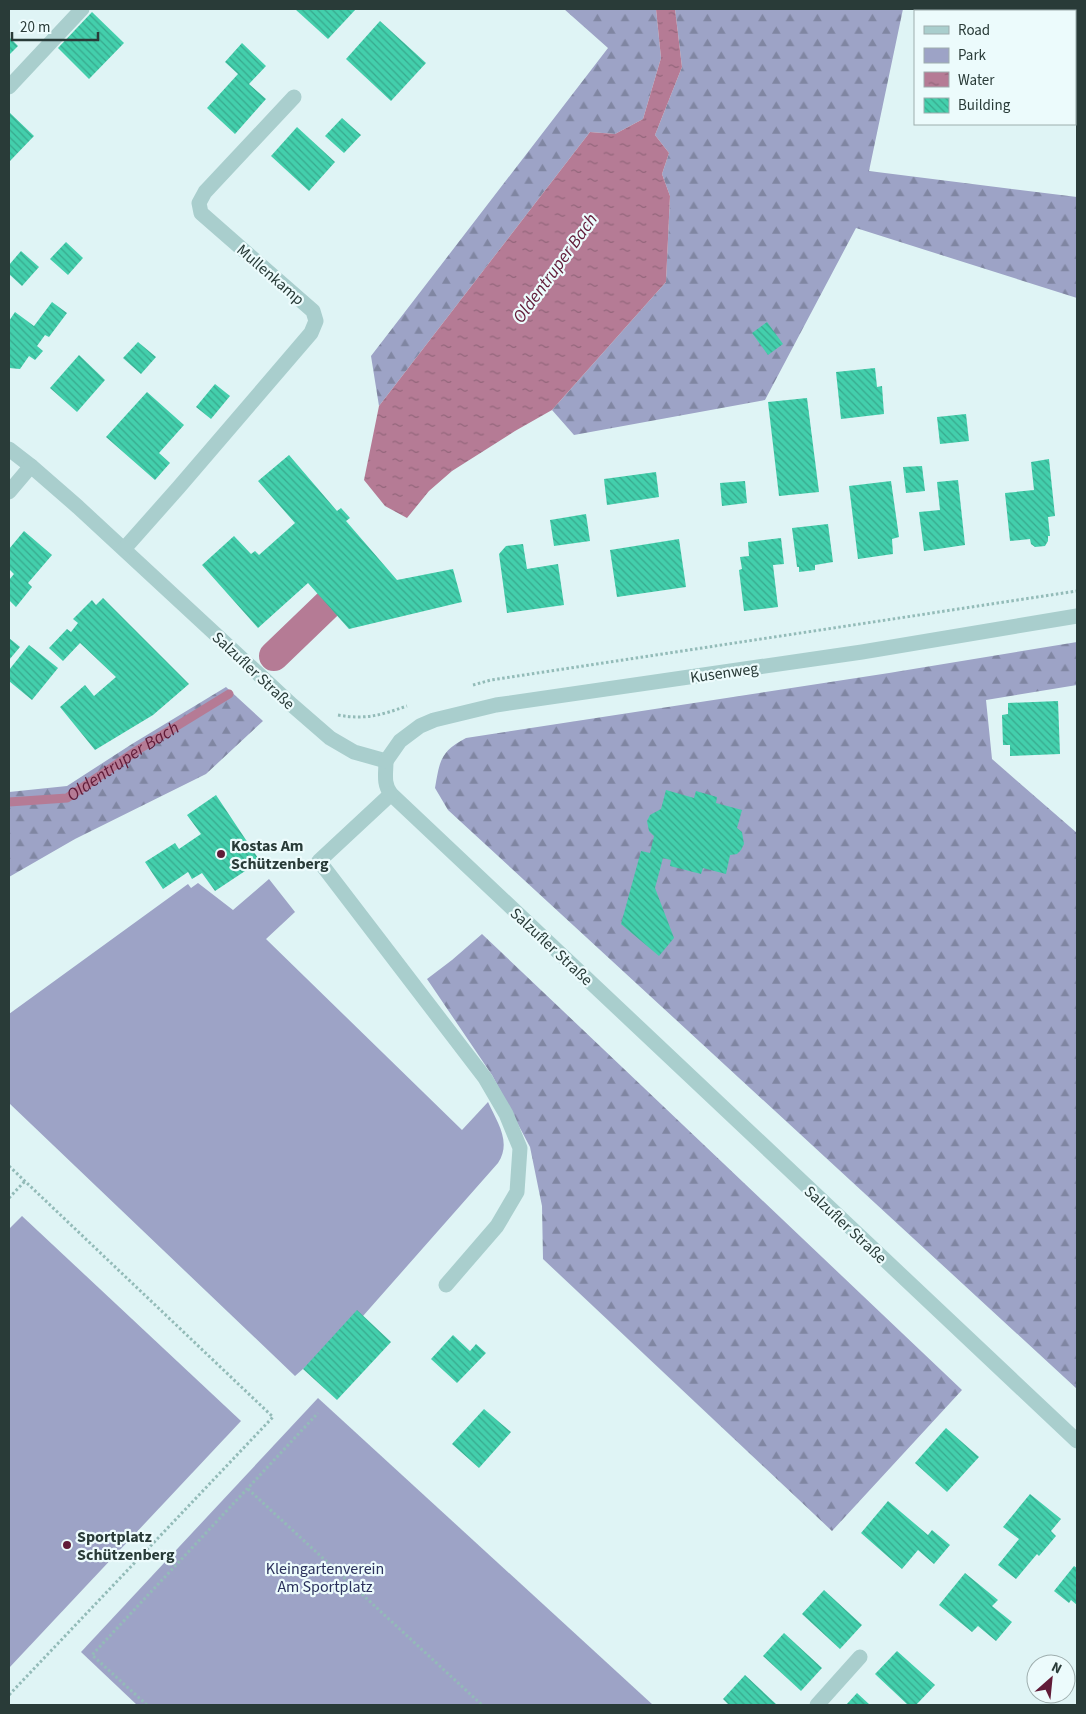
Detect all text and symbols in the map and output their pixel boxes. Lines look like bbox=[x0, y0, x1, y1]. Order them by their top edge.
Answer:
scale bar bbox=[12, 10, 99, 42]
legend bbox=[914, 10, 1076, 125]
text: 20 m bbox=[20, 17, 50, 38]
text: Road bbox=[958, 20, 990, 41]
text: Park bbox=[958, 45, 987, 66]
text: Water bbox=[958, 70, 995, 91]
text: Building bbox=[958, 95, 1011, 116]
water label: Oldentruper Bach bbox=[507, 208, 604, 328]
street label: Mullenkamp bbox=[232, 239, 309, 310]
street label: Salzufler Straße bbox=[207, 627, 299, 715]
street label: Kusenweg bbox=[689, 657, 760, 689]
water label: Oldentruper Bach bbox=[62, 715, 184, 808]
place label: Kostas Am Schützenberg bbox=[231, 835, 329, 875]
marker: Kostas Am Schützenberg bbox=[215, 848, 227, 860]
street label: Salzufler Straße bbox=[505, 903, 597, 991]
street label: Salzufler Straße bbox=[799, 1181, 891, 1269]
place label: Sportplatz Schützenberg bbox=[77, 1526, 175, 1566]
marker: Sportplatz Schützenberg bbox=[61, 1539, 73, 1551]
park label: Kleingartenverein Am Sportplatz bbox=[266, 1558, 384, 1598]
north arrow bbox=[1026, 1654, 1076, 1704]
text: N bbox=[1048, 1657, 1065, 1679]

